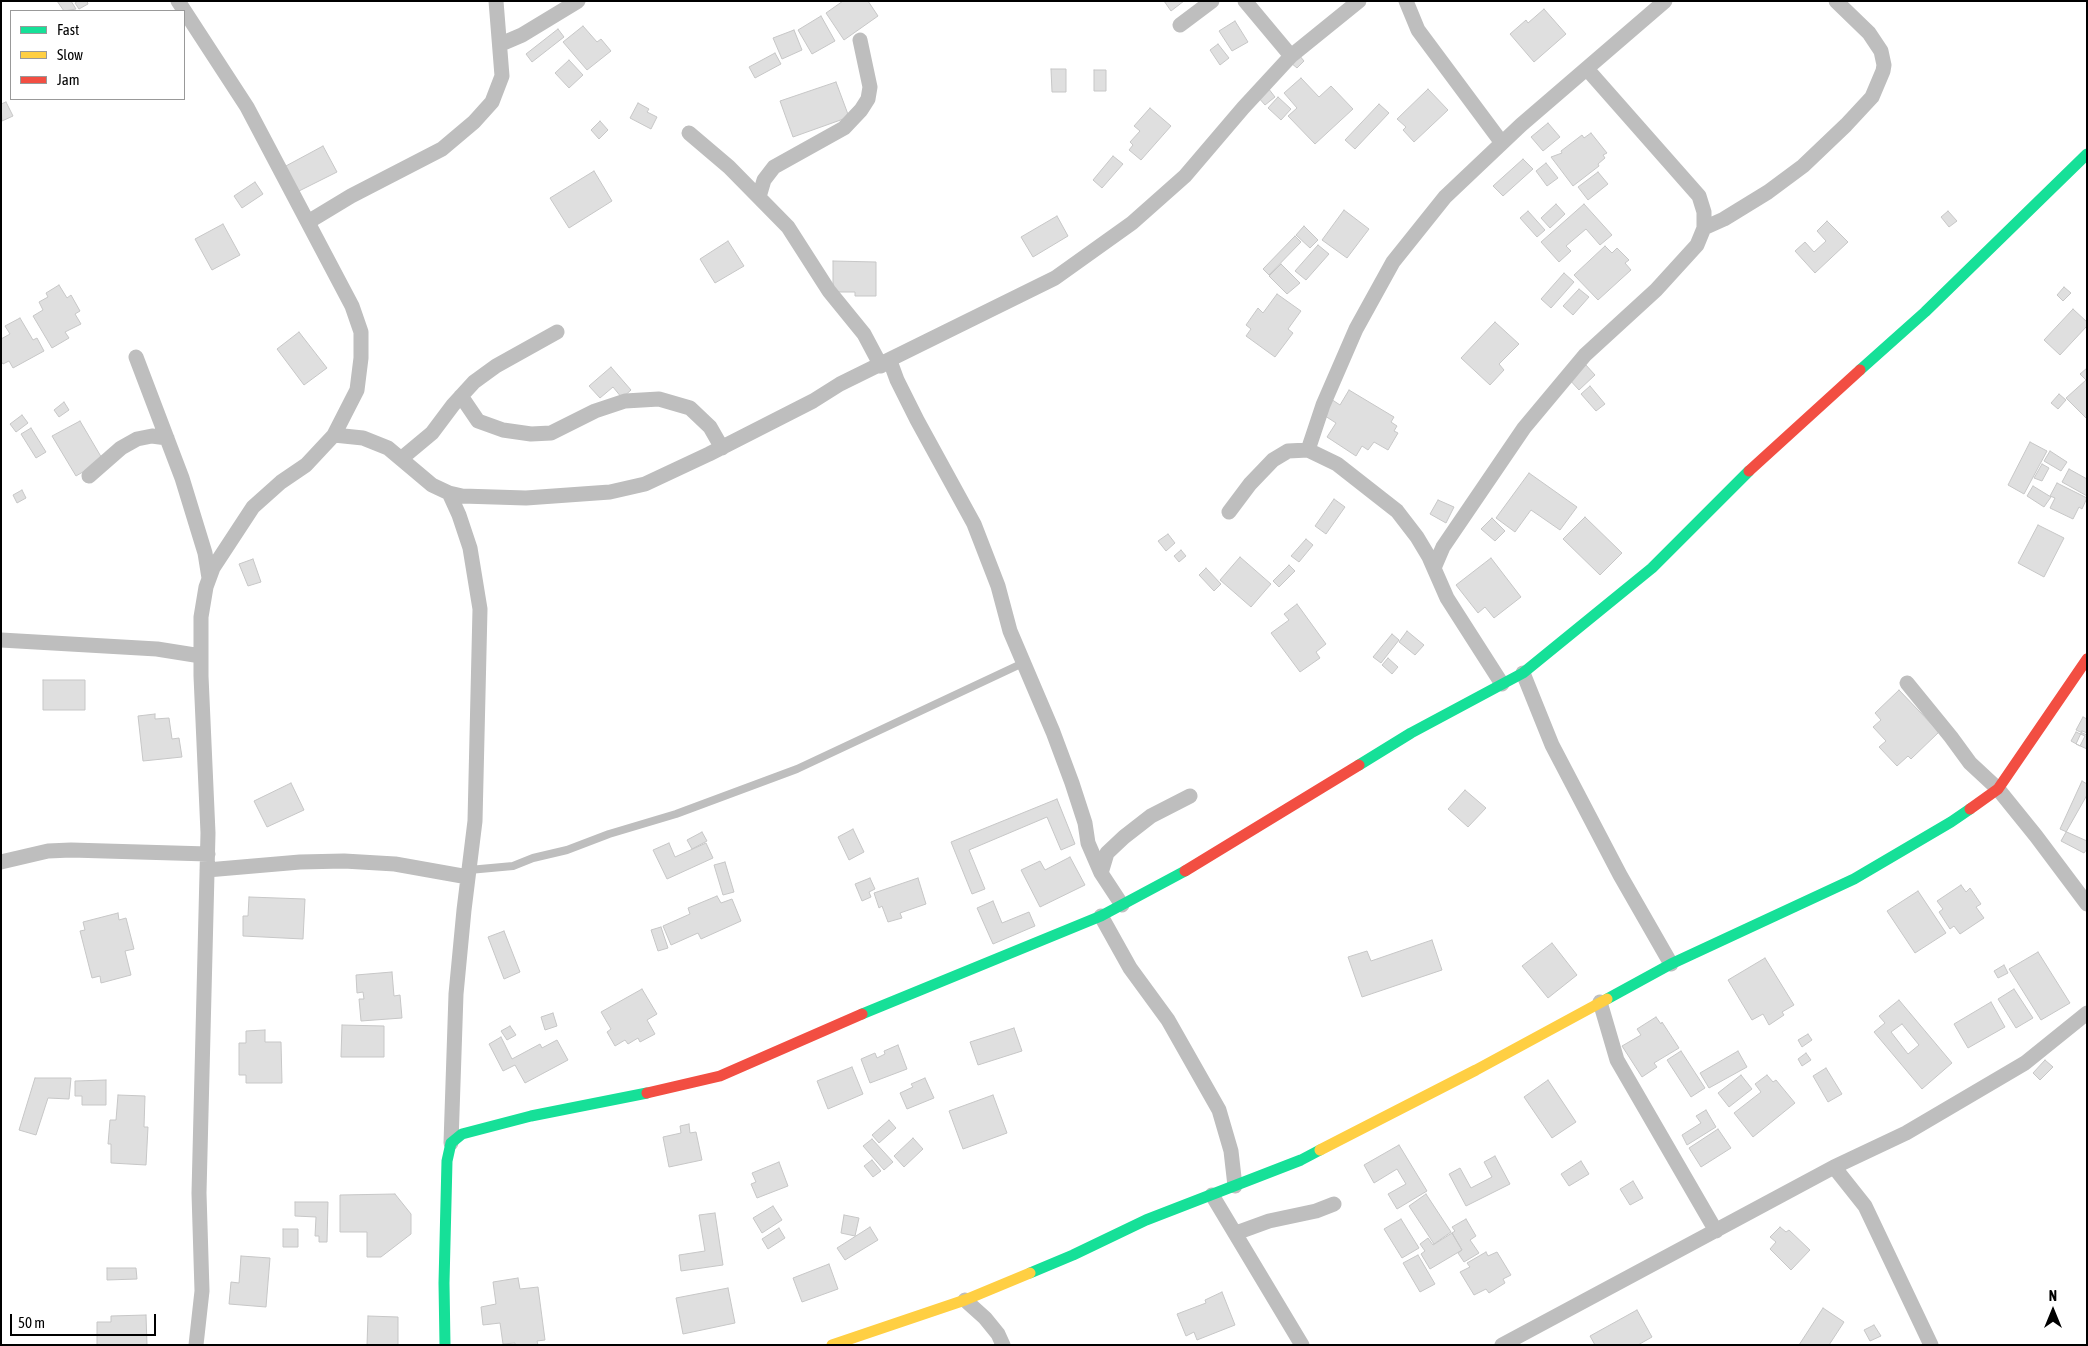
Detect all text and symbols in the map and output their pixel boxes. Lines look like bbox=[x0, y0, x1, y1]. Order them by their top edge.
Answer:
legend bbox=[10, 10, 185, 100]
text: Fast bbox=[57, 21, 79, 38]
text: Slow bbox=[57, 46, 83, 63]
text: Jam bbox=[57, 71, 80, 88]
north arrow bbox=[2028, 1286, 2078, 1336]
text: N bbox=[2049, 1288, 2057, 1304]
scale bar bbox=[12, 1304, 159, 1336]
text: 50 m bbox=[18, 1314, 45, 1331]

